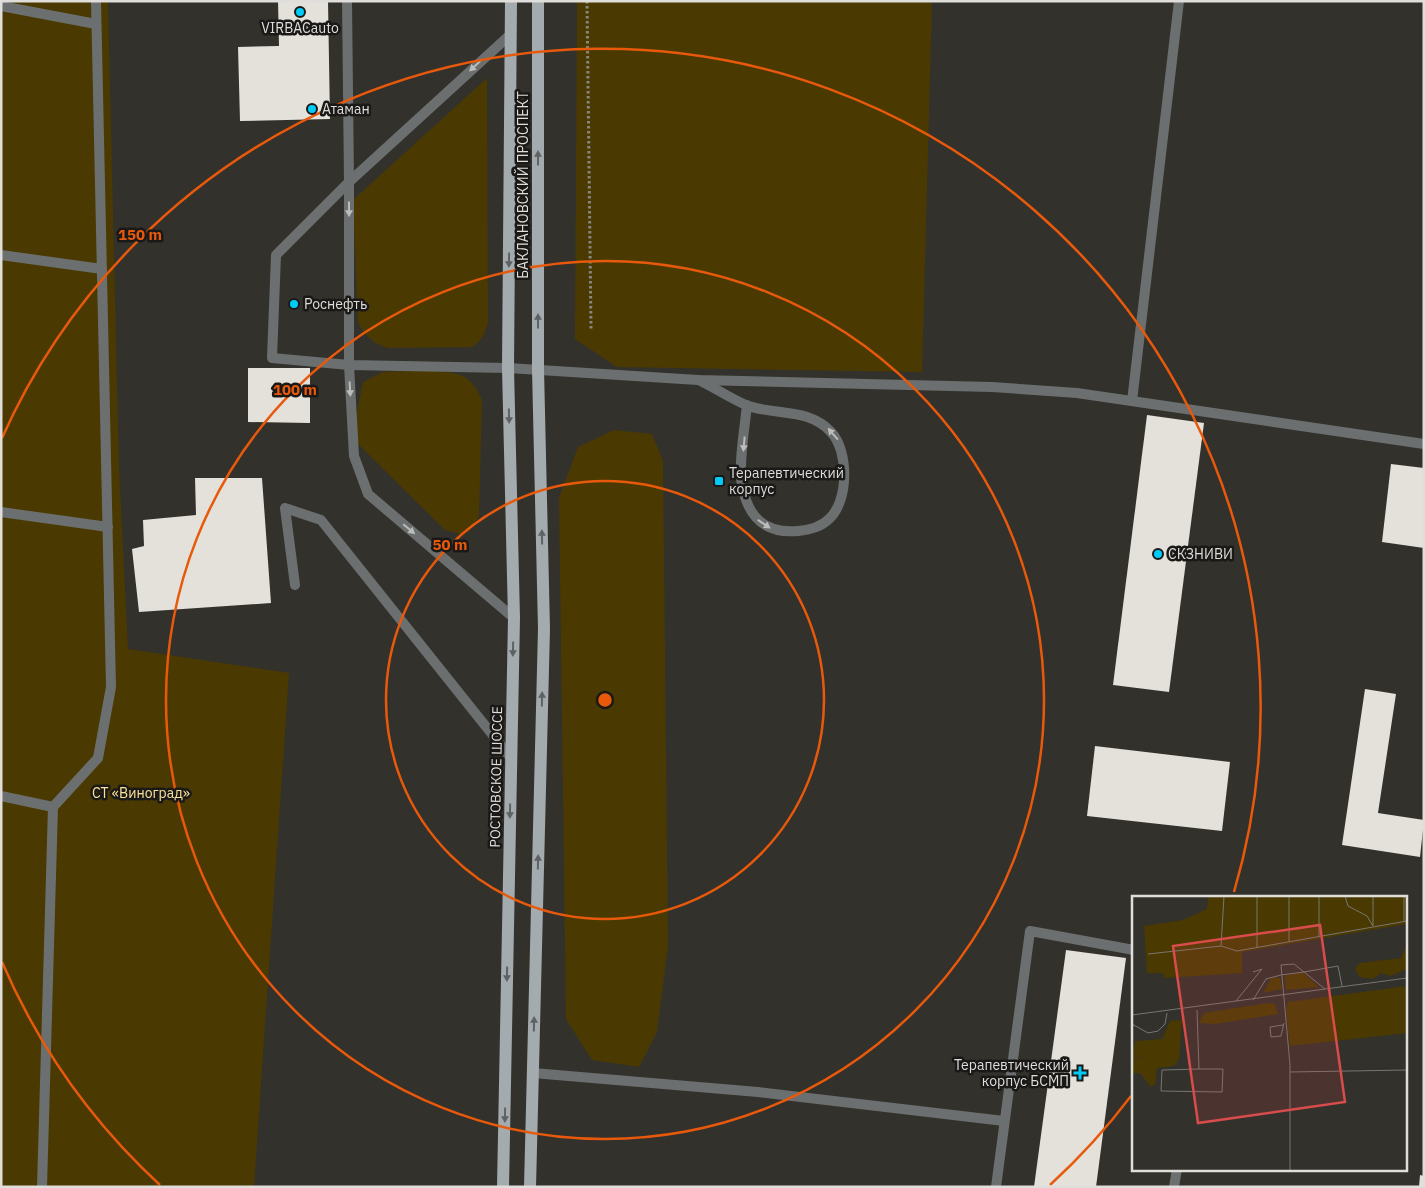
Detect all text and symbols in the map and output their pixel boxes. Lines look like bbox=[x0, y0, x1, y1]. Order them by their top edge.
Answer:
marker: VIRBACauto bbox=[294, 6, 306, 18]
place label: VIRBACauto bbox=[261, 19, 339, 37]
one-way arrow bbox=[469, 61, 482, 72]
street label: БАКЛАНОВСКИЙ ПРОСПЕКТ bbox=[513, 91, 532, 279]
place label: Атаман bbox=[322, 100, 370, 118]
marker: Атаман bbox=[306, 103, 318, 115]
one-way arrow bbox=[534, 150, 542, 166]
one-way arrow bbox=[345, 201, 353, 217]
text: 150 m bbox=[118, 225, 162, 244]
one-way arrow bbox=[505, 252, 513, 268]
place label: Роснефть bbox=[304, 295, 367, 313]
marker: Роснефть bbox=[288, 298, 300, 310]
one-way arrow bbox=[534, 312, 542, 328]
text: 100 m bbox=[273, 380, 317, 399]
one-way arrow bbox=[347, 381, 355, 397]
one-way arrow bbox=[505, 409, 513, 425]
one-way arrow bbox=[827, 428, 838, 441]
one-way arrow bbox=[740, 436, 748, 452]
place label: Терапевтический корпус bbox=[729, 464, 844, 498]
marker: Терапевтический корпус bbox=[713, 475, 725, 487]
one-way arrow bbox=[757, 519, 771, 528]
one-way arrow bbox=[403, 524, 416, 535]
one-way arrow bbox=[537, 529, 545, 545]
text: 50 m bbox=[433, 535, 467, 554]
place label: СКЗНИВИ bbox=[1168, 545, 1233, 563]
marker: СКЗНИВИ bbox=[1152, 548, 1164, 560]
one-way arrow bbox=[509, 641, 517, 657]
one-way arrow bbox=[538, 691, 546, 707]
centre of rings bbox=[596, 691, 614, 709]
street label: РОСТОВСКОЕ ШОССЕ bbox=[486, 706, 506, 848]
park label: СТ «Виноград» bbox=[92, 784, 190, 802]
one-way arrow bbox=[506, 803, 514, 819]
one-way arrow bbox=[534, 854, 542, 870]
inset map bbox=[1132, 896, 1408, 1170]
one-way arrow bbox=[503, 966, 511, 982]
one-way arrow bbox=[530, 1016, 538, 1032]
place label: Терапевтический корпус БСМП bbox=[954, 1056, 1069, 1090]
marker: Терапевтический корпус БСМП bbox=[1073, 1066, 1087, 1080]
one-way arrow bbox=[500, 1107, 508, 1123]

